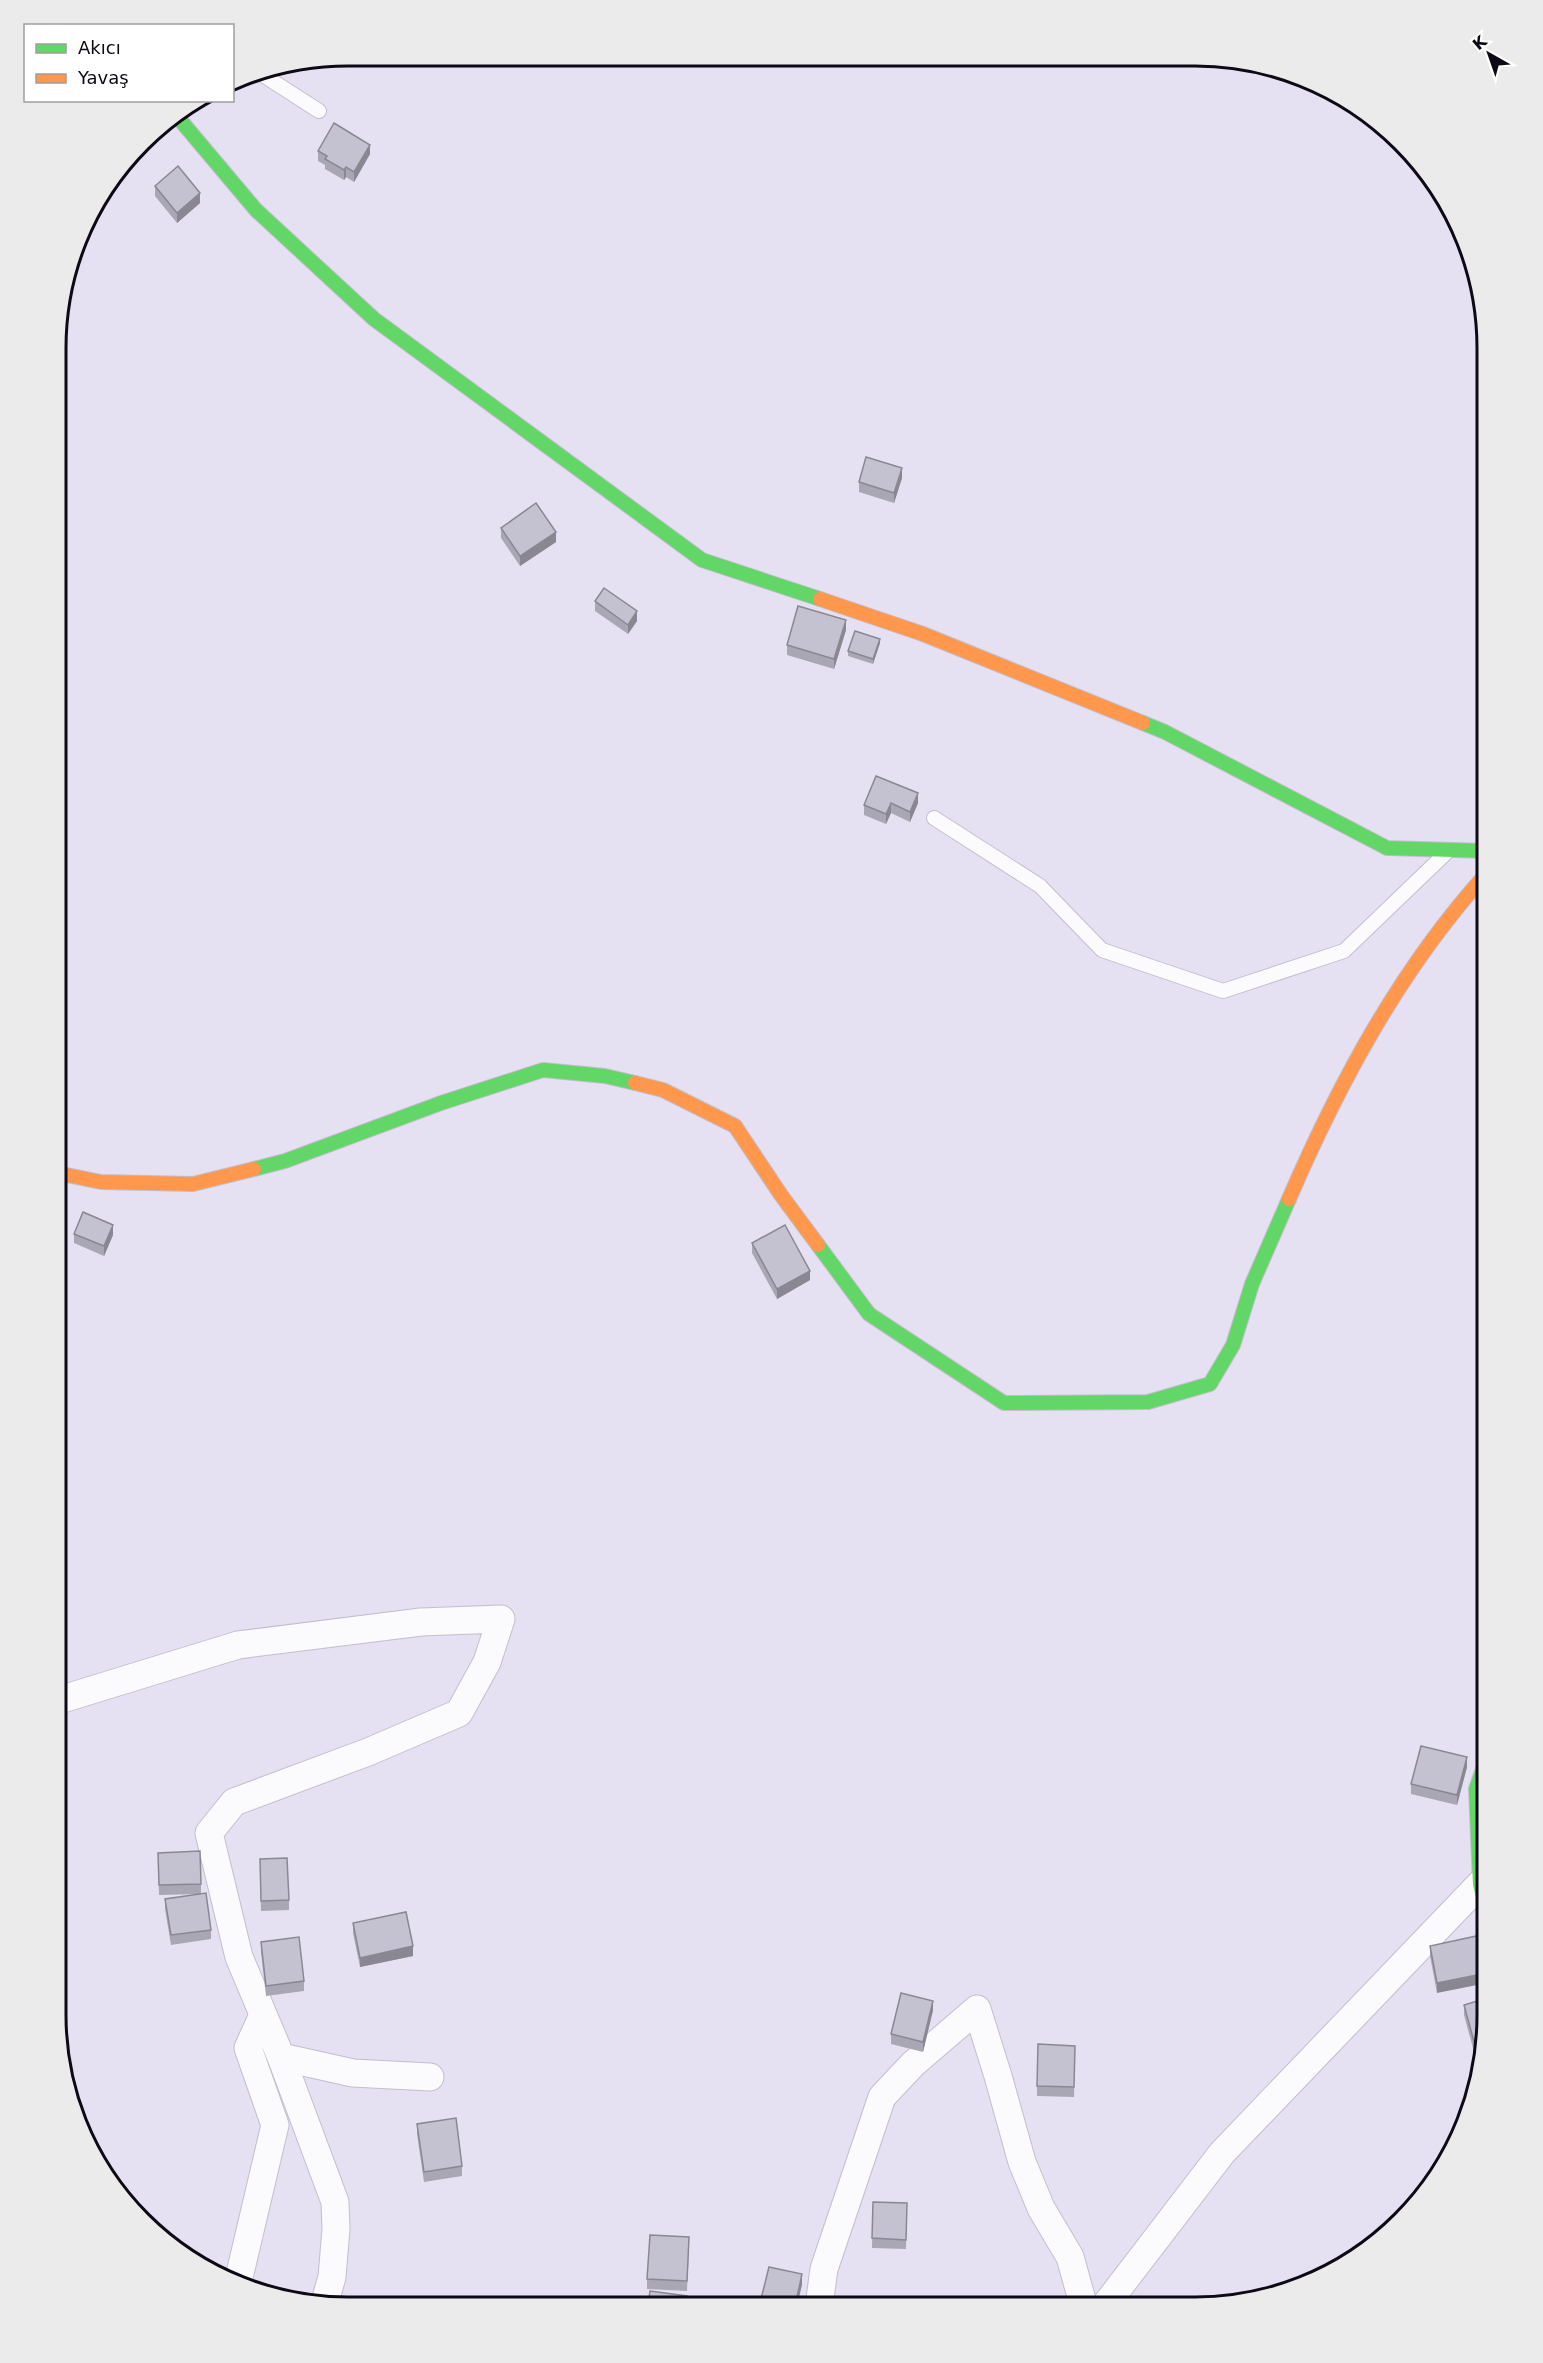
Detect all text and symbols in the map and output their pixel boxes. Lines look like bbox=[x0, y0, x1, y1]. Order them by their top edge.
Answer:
legend bbox=[24, 24, 234, 102]
north arrow bbox=[1459, 24, 1519, 84]
text: K bbox=[1469, 31, 1491, 54]
text: Akıcı bbox=[78, 37, 121, 58]
text: Yavaş bbox=[77, 67, 129, 88]

